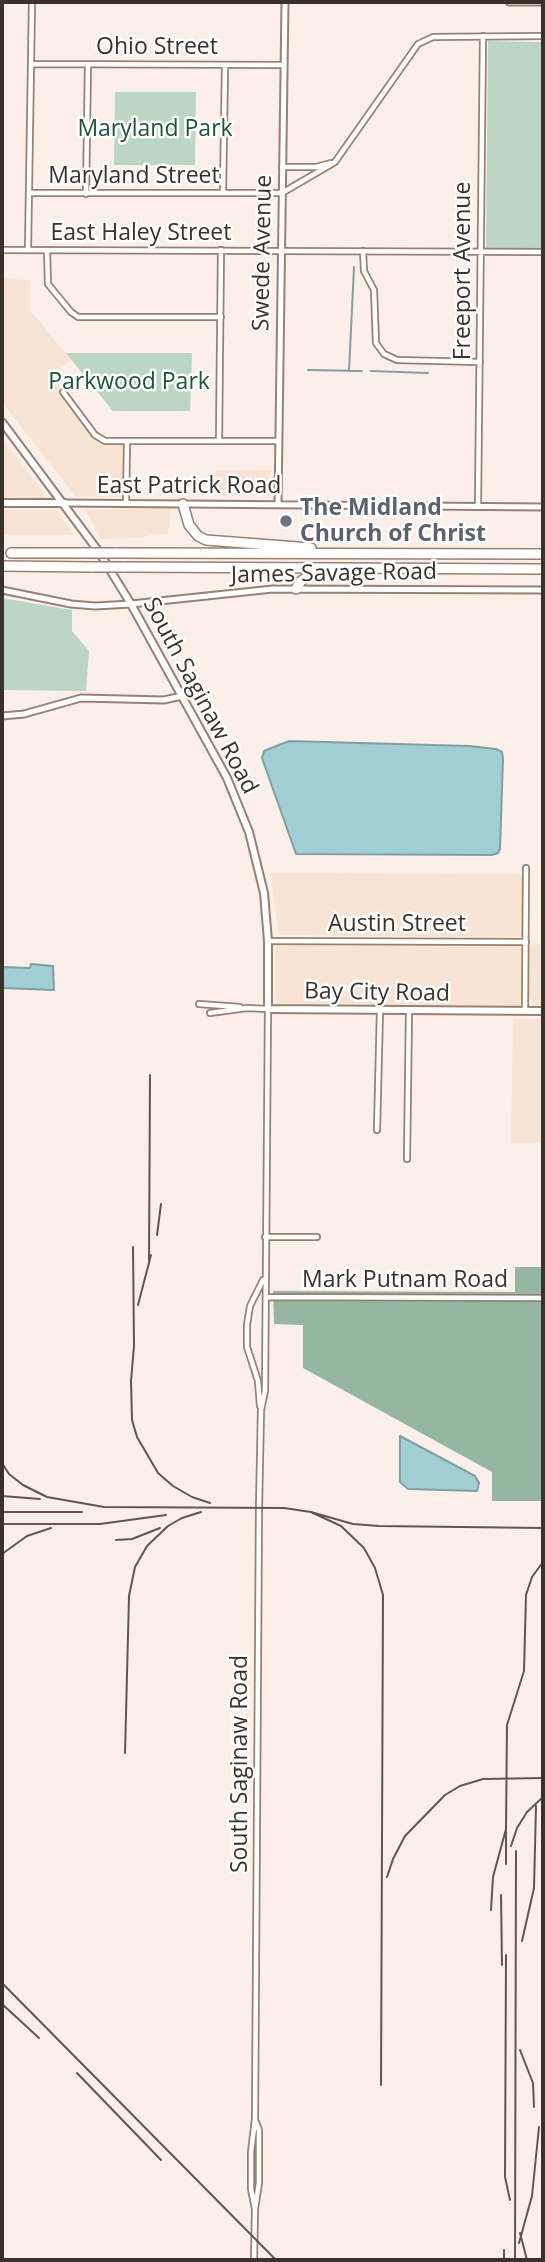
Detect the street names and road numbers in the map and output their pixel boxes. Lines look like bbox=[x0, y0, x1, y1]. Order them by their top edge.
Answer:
street label: Ohio Street bbox=[96, 33, 218, 61]
street label: Maryland Street bbox=[48, 162, 220, 190]
street label: Swede Avenue bbox=[248, 175, 278, 331]
street label: Freeport Avenue bbox=[449, 182, 477, 360]
street label: East Haley Street bbox=[51, 219, 231, 247]
street label: East Patrick Road bbox=[97, 472, 281, 500]
street label: James Savage Road bbox=[231, 558, 437, 590]
street label: South Saginaw Road bbox=[137, 593, 263, 799]
street label: Austin Street bbox=[328, 910, 466, 938]
street label: Bay City Road bbox=[304, 978, 450, 1008]
street label: Mark Putnam Road bbox=[302, 1266, 508, 1294]
street label: South Saginaw Road bbox=[226, 1655, 254, 1873]

